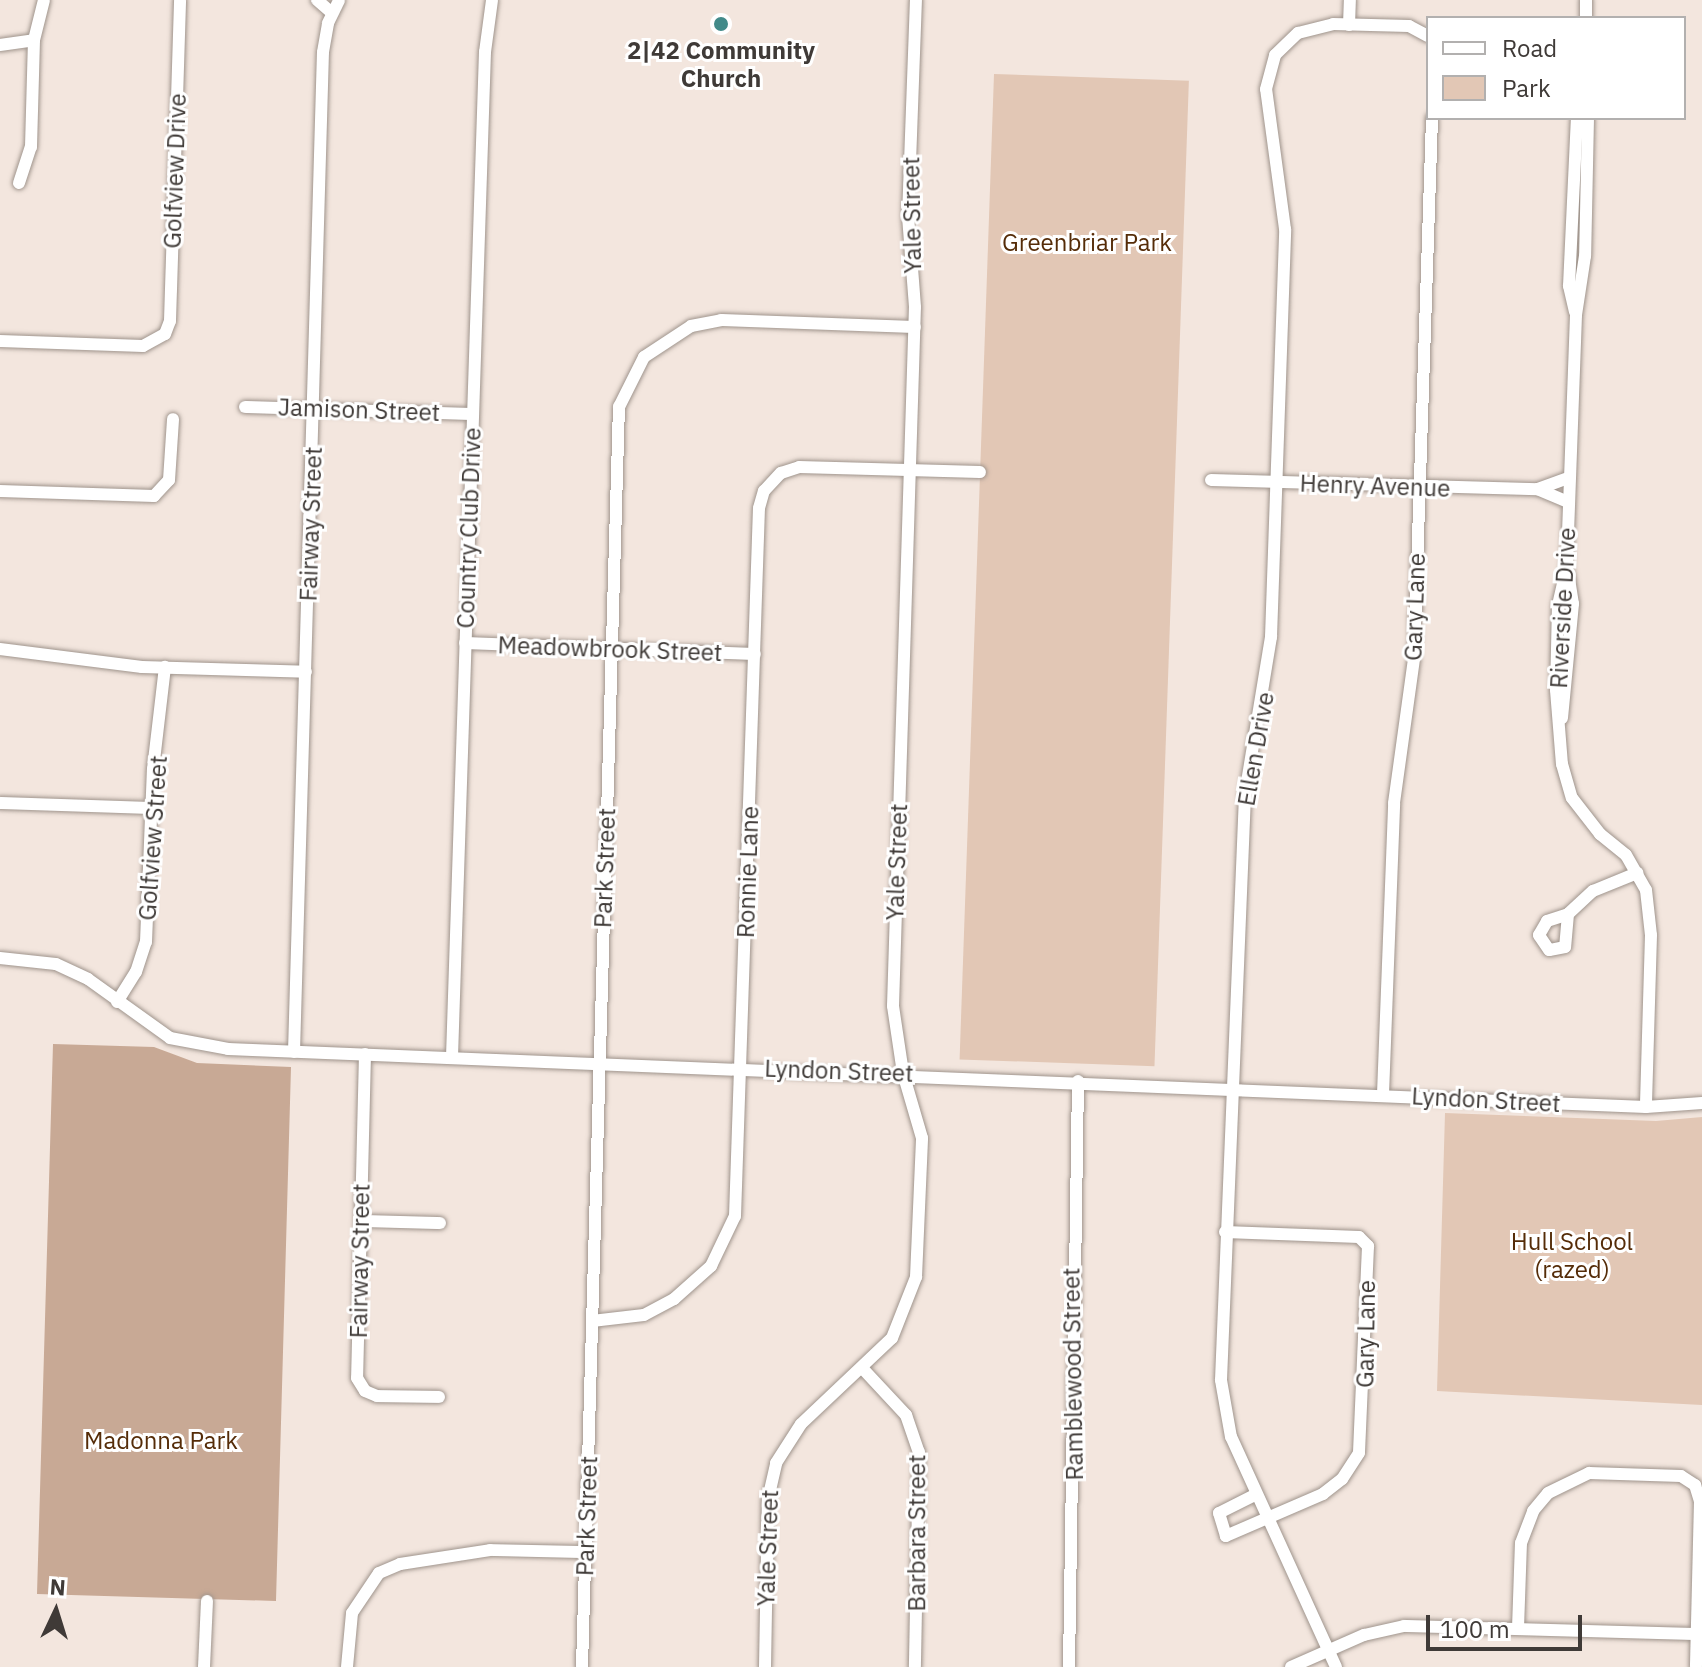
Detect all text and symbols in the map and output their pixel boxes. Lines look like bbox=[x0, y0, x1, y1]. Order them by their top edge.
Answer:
marker: 2|42 Community Church bbox=[712, 15, 730, 33]
legend bbox=[1426, 16, 1686, 120]
text: Road bbox=[1502, 32, 1557, 64]
place label: 2|42 Community Church bbox=[627, 37, 815, 93]
text: Park bbox=[1502, 72, 1551, 104]
street label: Golfview Drive bbox=[158, 93, 192, 249]
street label: Yale Street bbox=[897, 156, 927, 274]
park label: Greenbriar Park bbox=[1002, 229, 1172, 257]
street label: Jamison Street bbox=[277, 393, 441, 427]
street label: Country Club Drive bbox=[451, 427, 487, 629]
street label: Fairway Street bbox=[294, 446, 328, 602]
street label: Henry Avenue bbox=[1299, 469, 1451, 503]
street label: Riverside Drive bbox=[1544, 527, 1582, 689]
street label: Gary Lane bbox=[1399, 553, 1431, 661]
street label: Meadowbrook Street bbox=[497, 631, 723, 667]
street label: Ellen Drive bbox=[1232, 690, 1280, 808]
street label: Golfview Street bbox=[133, 754, 173, 922]
street label: Yale Street bbox=[881, 803, 913, 921]
street label: Ronnie Lane bbox=[731, 805, 765, 939]
street label: Park Street bbox=[589, 807, 621, 929]
street label: Lyndon Street bbox=[764, 1054, 914, 1088]
street label: Lyndon Street bbox=[1411, 1082, 1561, 1118]
street label: Fairway Street bbox=[344, 1183, 376, 1339]
park label: Hull School (razed) bbox=[1511, 1228, 1633, 1284]
street label: Ramblewood Street bbox=[1057, 1267, 1089, 1481]
street label: Gary Lane bbox=[1351, 1280, 1381, 1388]
park label: Madonna Park bbox=[84, 1427, 238, 1455]
street label: Barbara Street bbox=[903, 1454, 931, 1612]
street label: Park Street bbox=[571, 1455, 603, 1577]
street label: Yale Street bbox=[752, 1489, 784, 1607]
north arrow bbox=[16, 1571, 96, 1651]
text: N bbox=[49, 1572, 67, 1602]
scale bar bbox=[1430, 1599, 1586, 1649]
text: 100 m bbox=[1440, 1613, 1510, 1645]

